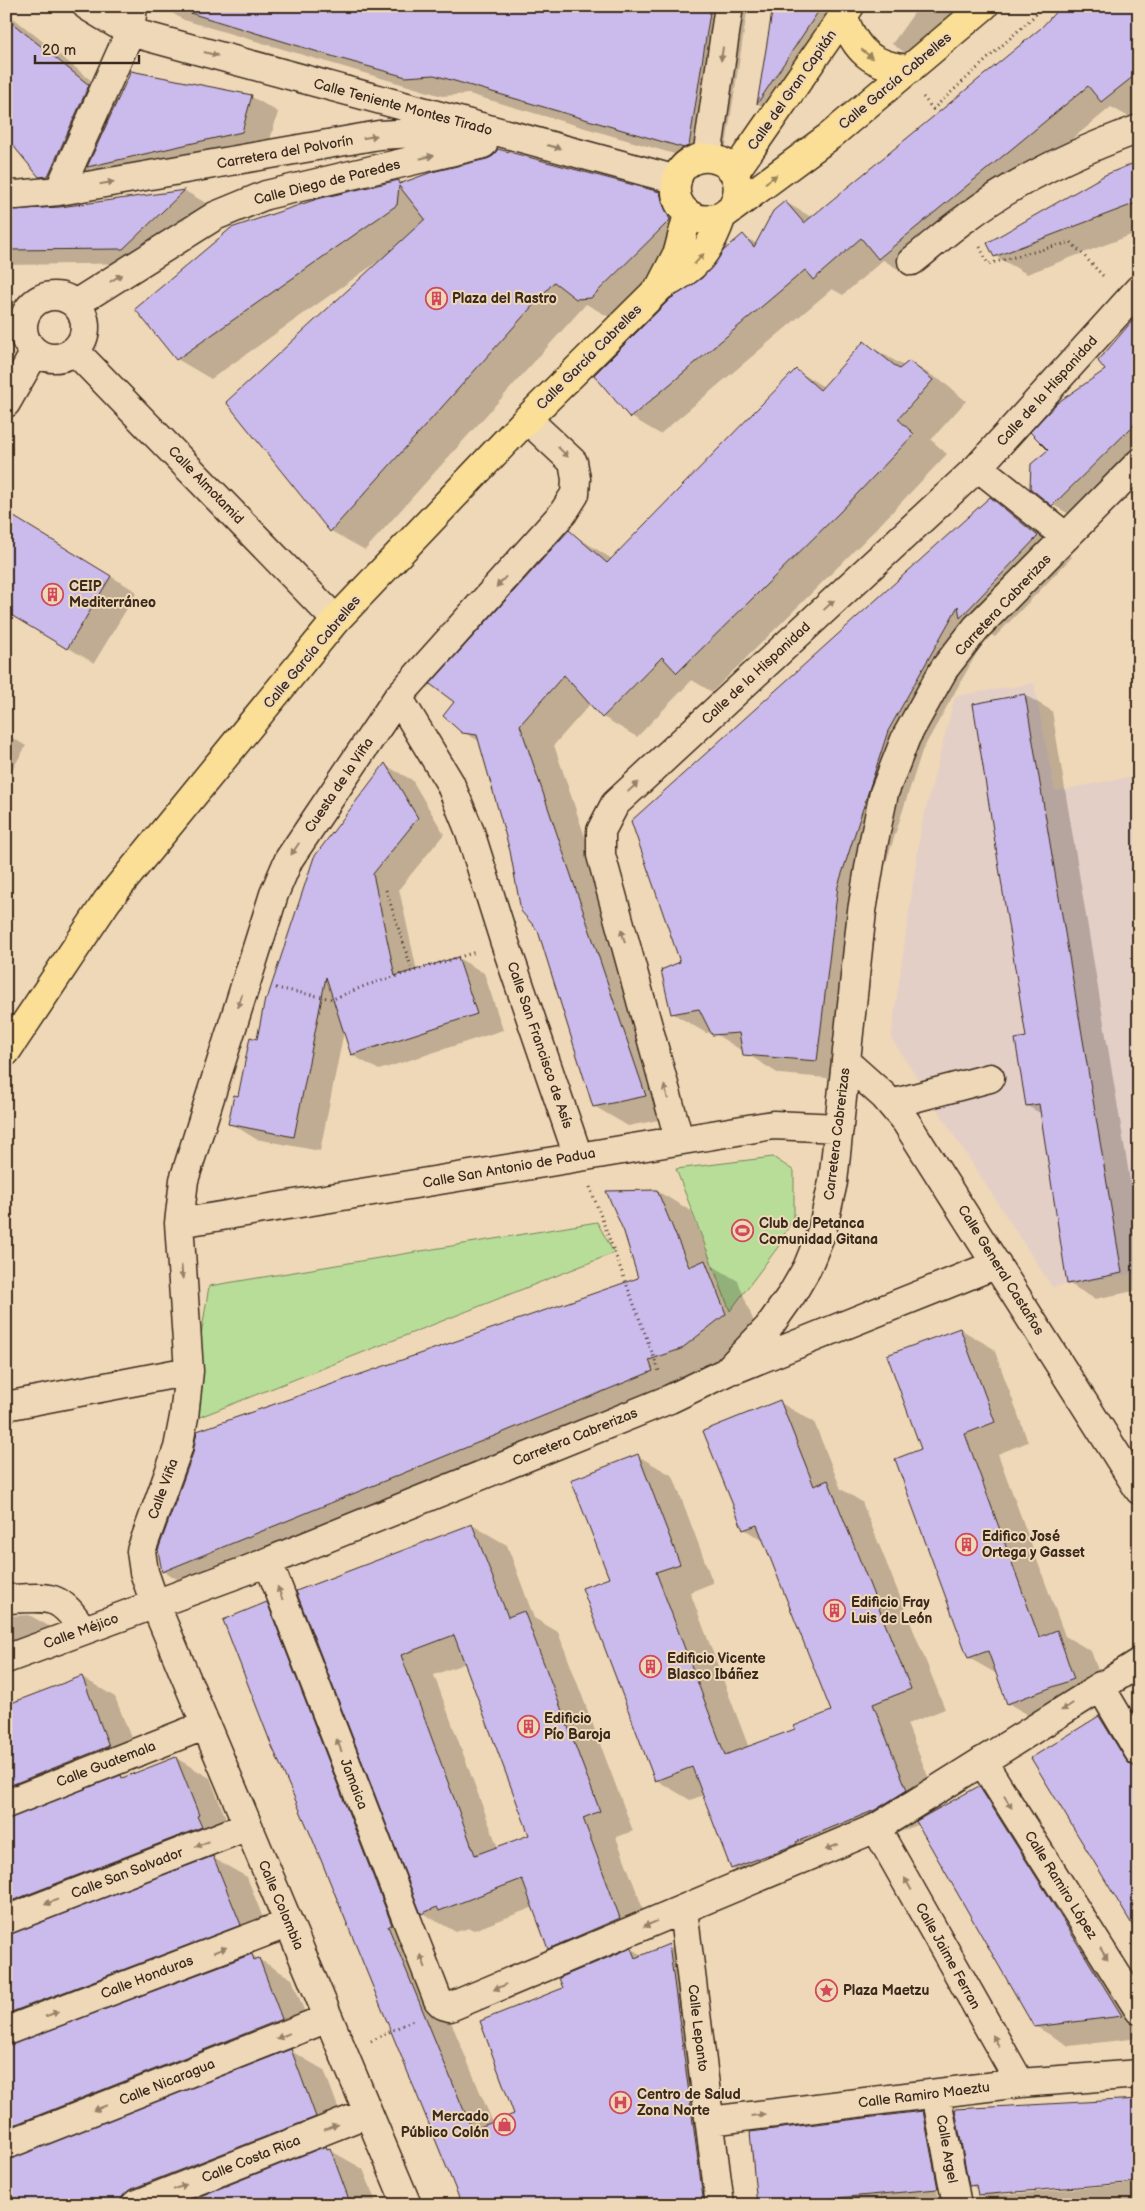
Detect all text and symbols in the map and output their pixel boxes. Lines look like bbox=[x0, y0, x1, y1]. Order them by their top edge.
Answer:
street label: Calle del Gran Capitán bbox=[744, 26, 840, 154]
street label: Calle García Cabrelles bbox=[835, 29, 955, 133]
scale bar bbox=[35, 32, 139, 64]
text: 20 m bbox=[42, 41, 76, 60]
one-way arrow bbox=[718, 47, 726, 63]
one-way arrow bbox=[861, 48, 873, 59]
one-way arrow bbox=[204, 51, 219, 59]
street label: Calle Teniente Montes Tirado bbox=[312, 75, 494, 139]
street label: Carretera del Polvorín bbox=[216, 132, 355, 172]
one-way arrow bbox=[362, 132, 378, 140]
one-way arrow bbox=[546, 143, 561, 151]
one-way arrow bbox=[420, 153, 435, 161]
street label: Calle Diego de Paredes bbox=[252, 156, 402, 208]
one-way arrow bbox=[764, 174, 777, 185]
one-way arrow bbox=[99, 178, 115, 186]
one-way arrow bbox=[694, 253, 705, 266]
one-way arrow bbox=[110, 273, 123, 283]
building icon: Plaza del Rastro bbox=[424, 286, 448, 310]
place label: Plaza del Rastro bbox=[452, 290, 557, 307]
street label: Calle García Cabrelles bbox=[533, 301, 645, 413]
street label: Calle de la Hispanidad bbox=[993, 332, 1101, 450]
street label: Calle Almotamid bbox=[165, 442, 247, 528]
one-way arrow bbox=[556, 446, 568, 458]
street label: Carretera Cabrerizas bbox=[951, 550, 1055, 660]
one-way arrow bbox=[495, 576, 507, 588]
place label: CEIP Mediterráneo bbox=[69, 578, 156, 611]
building icon: CEIP Mediterráneo bbox=[41, 582, 65, 606]
street label: Calle García Cabrelles bbox=[260, 592, 364, 712]
one-way arrow bbox=[822, 599, 834, 611]
street label: Calle de la Hispanidad bbox=[698, 618, 814, 728]
street label: Cuesta de la Viña bbox=[301, 734, 377, 836]
one-way arrow bbox=[626, 781, 638, 793]
one-way arrow bbox=[291, 842, 300, 856]
one-way arrow bbox=[618, 928, 626, 943]
street label: Calle San Francisco de Asís bbox=[503, 959, 577, 1131]
one-way arrow bbox=[236, 994, 243, 1009]
street label: Carretera Cabrerizas bbox=[820, 1067, 854, 1201]
one-way arrow bbox=[662, 1085, 670, 1100]
street label: Calle San Antonio de Padua bbox=[421, 1144, 597, 1192]
street label: Calle General Castaños bbox=[954, 1202, 1048, 1338]
place label: Club de Petanca Comunidad Gitana bbox=[759, 1215, 878, 1248]
sports icon: Club de Petanca Comunidad Gitana bbox=[731, 1219, 755, 1243]
one-way arrow bbox=[179, 1264, 187, 1280]
street label: Carretera Cabrerizas bbox=[510, 1404, 640, 1470]
street label: Calle Viña bbox=[144, 1456, 182, 1522]
place label: Edifico José Ortega y Gasset bbox=[982, 1528, 1085, 1561]
building icon: Edifico José Ortega y Gasset bbox=[954, 1532, 978, 1556]
one-way arrow bbox=[276, 1586, 284, 1600]
place label: Edificio Fray Luis de León bbox=[851, 1594, 933, 1627]
building icon: Edificio Fray Luis de León bbox=[823, 1598, 847, 1622]
street label: Calle Méjico bbox=[41, 1610, 121, 1652]
place label: Edificio Vicente Blasco Ibáñez bbox=[667, 1650, 766, 1683]
building icon: Edificio Vicente Blasco Ibáñez bbox=[639, 1654, 663, 1678]
one-way arrow bbox=[1061, 1702, 1074, 1712]
place label: Edificio Pío Baroja bbox=[544, 1710, 611, 1743]
building icon: Edificio Pío Baroja bbox=[516, 1714, 540, 1738]
street label: Calle Guatemala bbox=[54, 1737, 158, 1791]
one-way arrow bbox=[335, 1737, 342, 1752]
street label: Jamaica bbox=[337, 1756, 371, 1812]
one-way arrow bbox=[1004, 1795, 1013, 1808]
street label: Calle Ramiro López bbox=[1021, 1828, 1101, 1942]
one-way arrow bbox=[195, 1841, 210, 1848]
street label: Calle San Salvador bbox=[69, 1843, 186, 1902]
one-way arrow bbox=[824, 1843, 839, 1851]
street label: Calle Colombia bbox=[254, 1858, 308, 1952]
one-way arrow bbox=[904, 1876, 912, 1891]
one-way arrow bbox=[44, 1899, 58, 1907]
street label: Calle Jaime Ferran bbox=[912, 1900, 984, 2012]
one-way arrow bbox=[643, 1920, 657, 1928]
one-way arrow bbox=[213, 1946, 228, 1954]
one-way arrow bbox=[1099, 1948, 1108, 1961]
street label: Calle Honduras bbox=[98, 1952, 196, 2002]
one-way arrow bbox=[419, 1954, 426, 1969]
place icon: Plaza Maetzu bbox=[815, 1978, 839, 2002]
place label: Plaza Maetzu bbox=[843, 1982, 929, 1999]
street label: Calle Lepanto bbox=[684, 1983, 712, 2073]
one-way arrow bbox=[493, 1984, 507, 1992]
one-way arrow bbox=[45, 2010, 60, 2018]
one-way arrow bbox=[275, 2032, 290, 2040]
one-way arrow bbox=[992, 2033, 1000, 2048]
street label: Calle Nicaragua bbox=[117, 2055, 217, 2109]
street label: Calle Ramiro Maeztu bbox=[857, 2078, 991, 2112]
place label: Centro de Salud Zona Norte bbox=[637, 2086, 741, 2119]
hospital icon: Centro de Salud Zona Norte bbox=[609, 2090, 633, 2114]
one-way arrow bbox=[92, 2105, 107, 2113]
place label: Mercado Público Colón bbox=[401, 2108, 489, 2141]
one-way arrow bbox=[750, 2111, 766, 2119]
shop icon: Mercado Público Colón bbox=[493, 2112, 517, 2136]
street label: Calle Argel bbox=[933, 2114, 961, 2184]
one-way arrow bbox=[324, 2123, 339, 2131]
street label: Calle Costa Rica bbox=[199, 2131, 303, 2187]
one-way arrow bbox=[173, 2183, 188, 2191]

